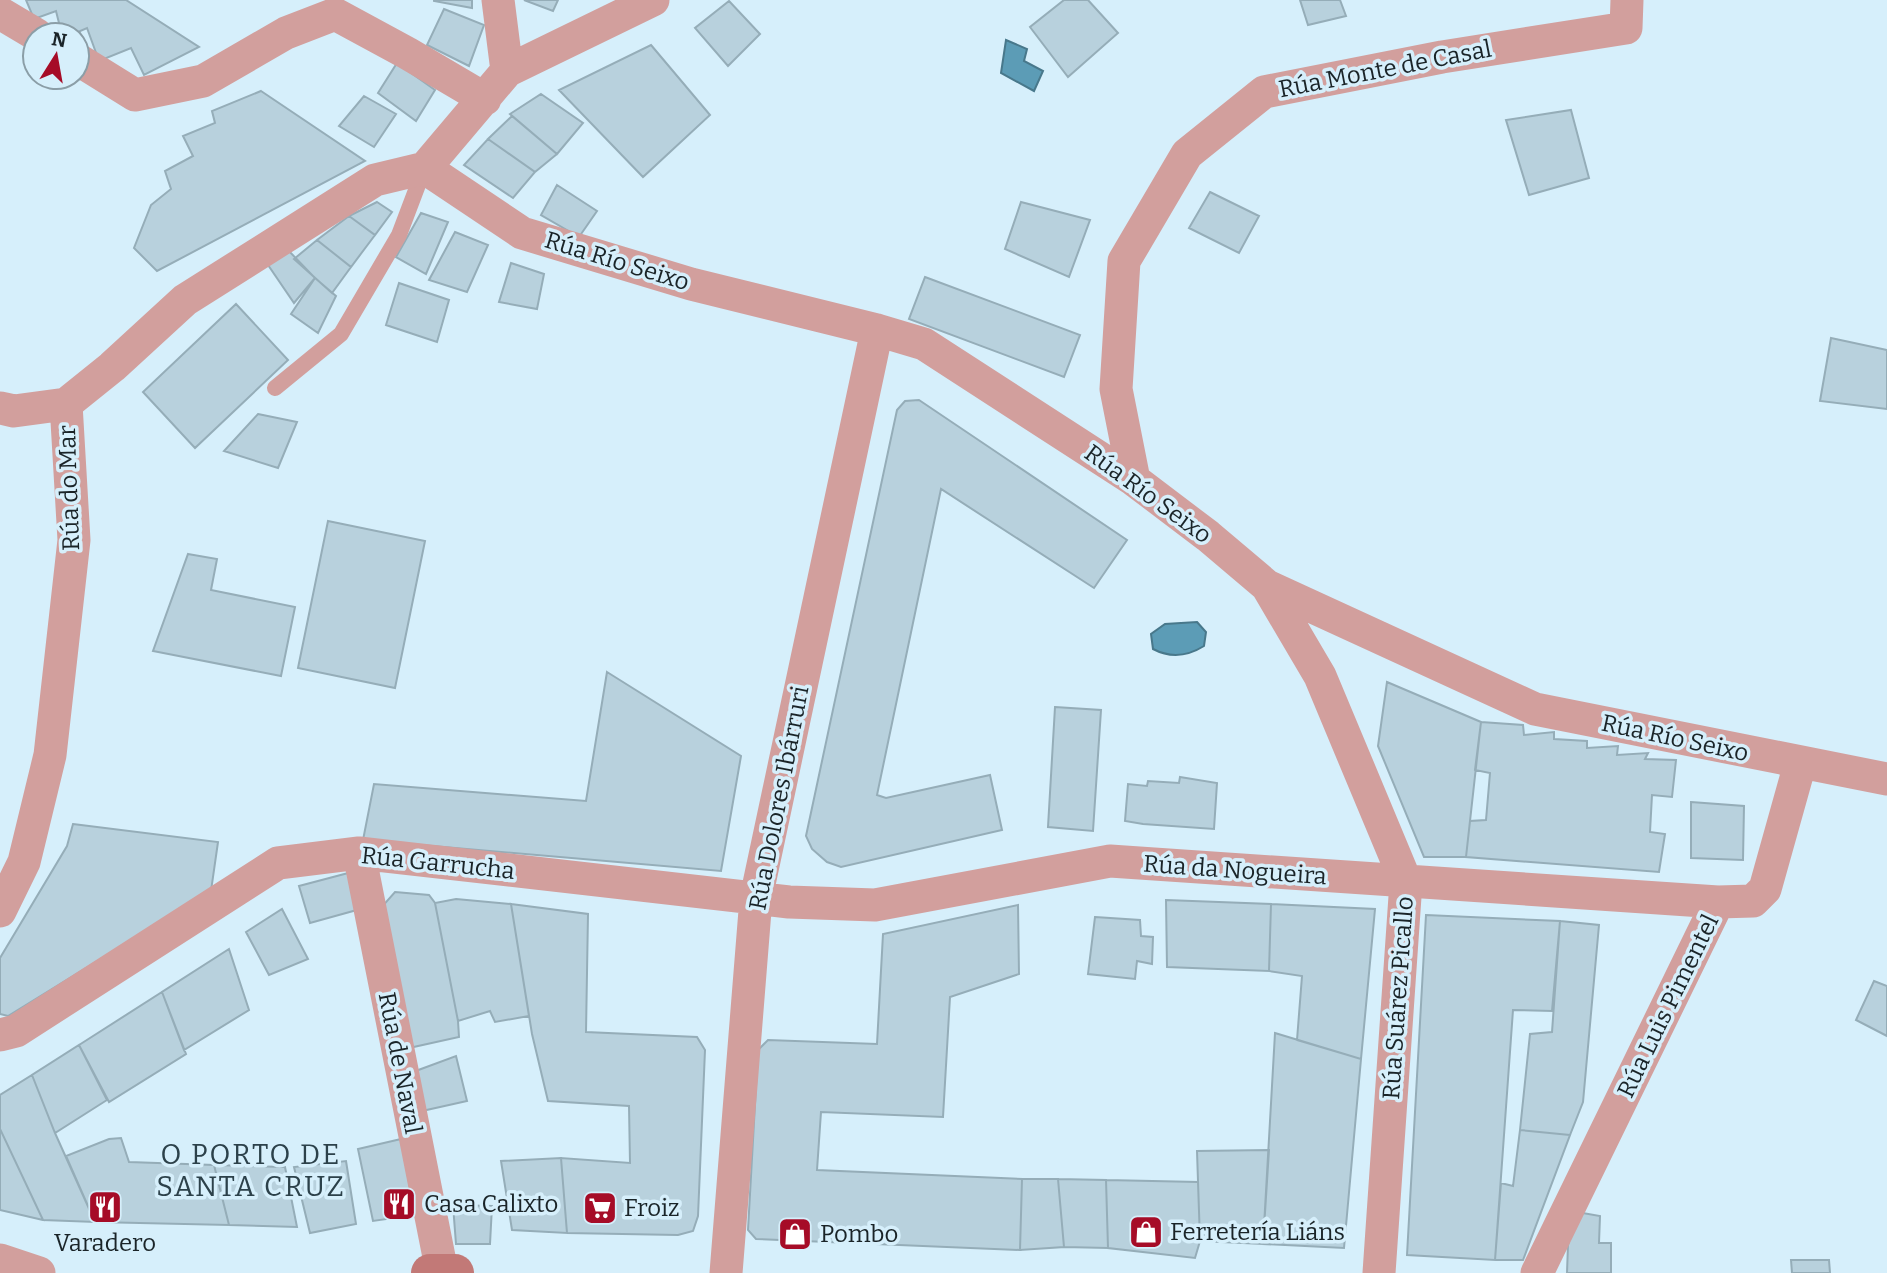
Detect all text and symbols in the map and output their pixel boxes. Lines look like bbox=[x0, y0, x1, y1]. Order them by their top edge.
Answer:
north arrow bbox=[21, 21, 91, 91]
text: N bbox=[50, 27, 69, 53]
street label: Rúa Monte de Casal bbox=[1276, 35, 1494, 103]
street label: Rúa Río Seixo bbox=[541, 226, 693, 296]
street label: Rúa do Mar bbox=[53, 424, 85, 551]
street label: Rúa Río Seixo bbox=[1079, 439, 1217, 549]
street label: Rúa Dolores Ibárruri bbox=[744, 684, 814, 912]
street label: Rúa Río Seixo bbox=[1599, 709, 1751, 767]
street label: Rúa Garrucha bbox=[360, 841, 516, 885]
street label: Rúa da Nogueira bbox=[1142, 850, 1328, 890]
street label: Rúa Suárez Picallo bbox=[1377, 895, 1419, 1101]
street label: Rúa Luis Pimentel bbox=[1612, 910, 1725, 1102]
street label: Rúa de Naval bbox=[373, 990, 427, 1136]
district label: O PORTO DE SANTA CRUZ bbox=[156, 1138, 346, 1203]
restaurant icon: Casa Calixto bbox=[380, 1185, 418, 1223]
restaurant icon: Varadero bbox=[86, 1188, 124, 1226]
supermarket icon: Froiz bbox=[581, 1189, 619, 1227]
place label: Casa Calixto bbox=[424, 1190, 558, 1218]
place label: Froiz bbox=[624, 1194, 680, 1222]
shop icon: Ferretería Liáns bbox=[1127, 1213, 1165, 1251]
shop icon: Pombo bbox=[776, 1215, 814, 1253]
place label: Ferretería Liáns bbox=[1170, 1218, 1345, 1246]
place label: Pombo bbox=[820, 1220, 898, 1248]
place label: Varadero bbox=[54, 1229, 156, 1257]

